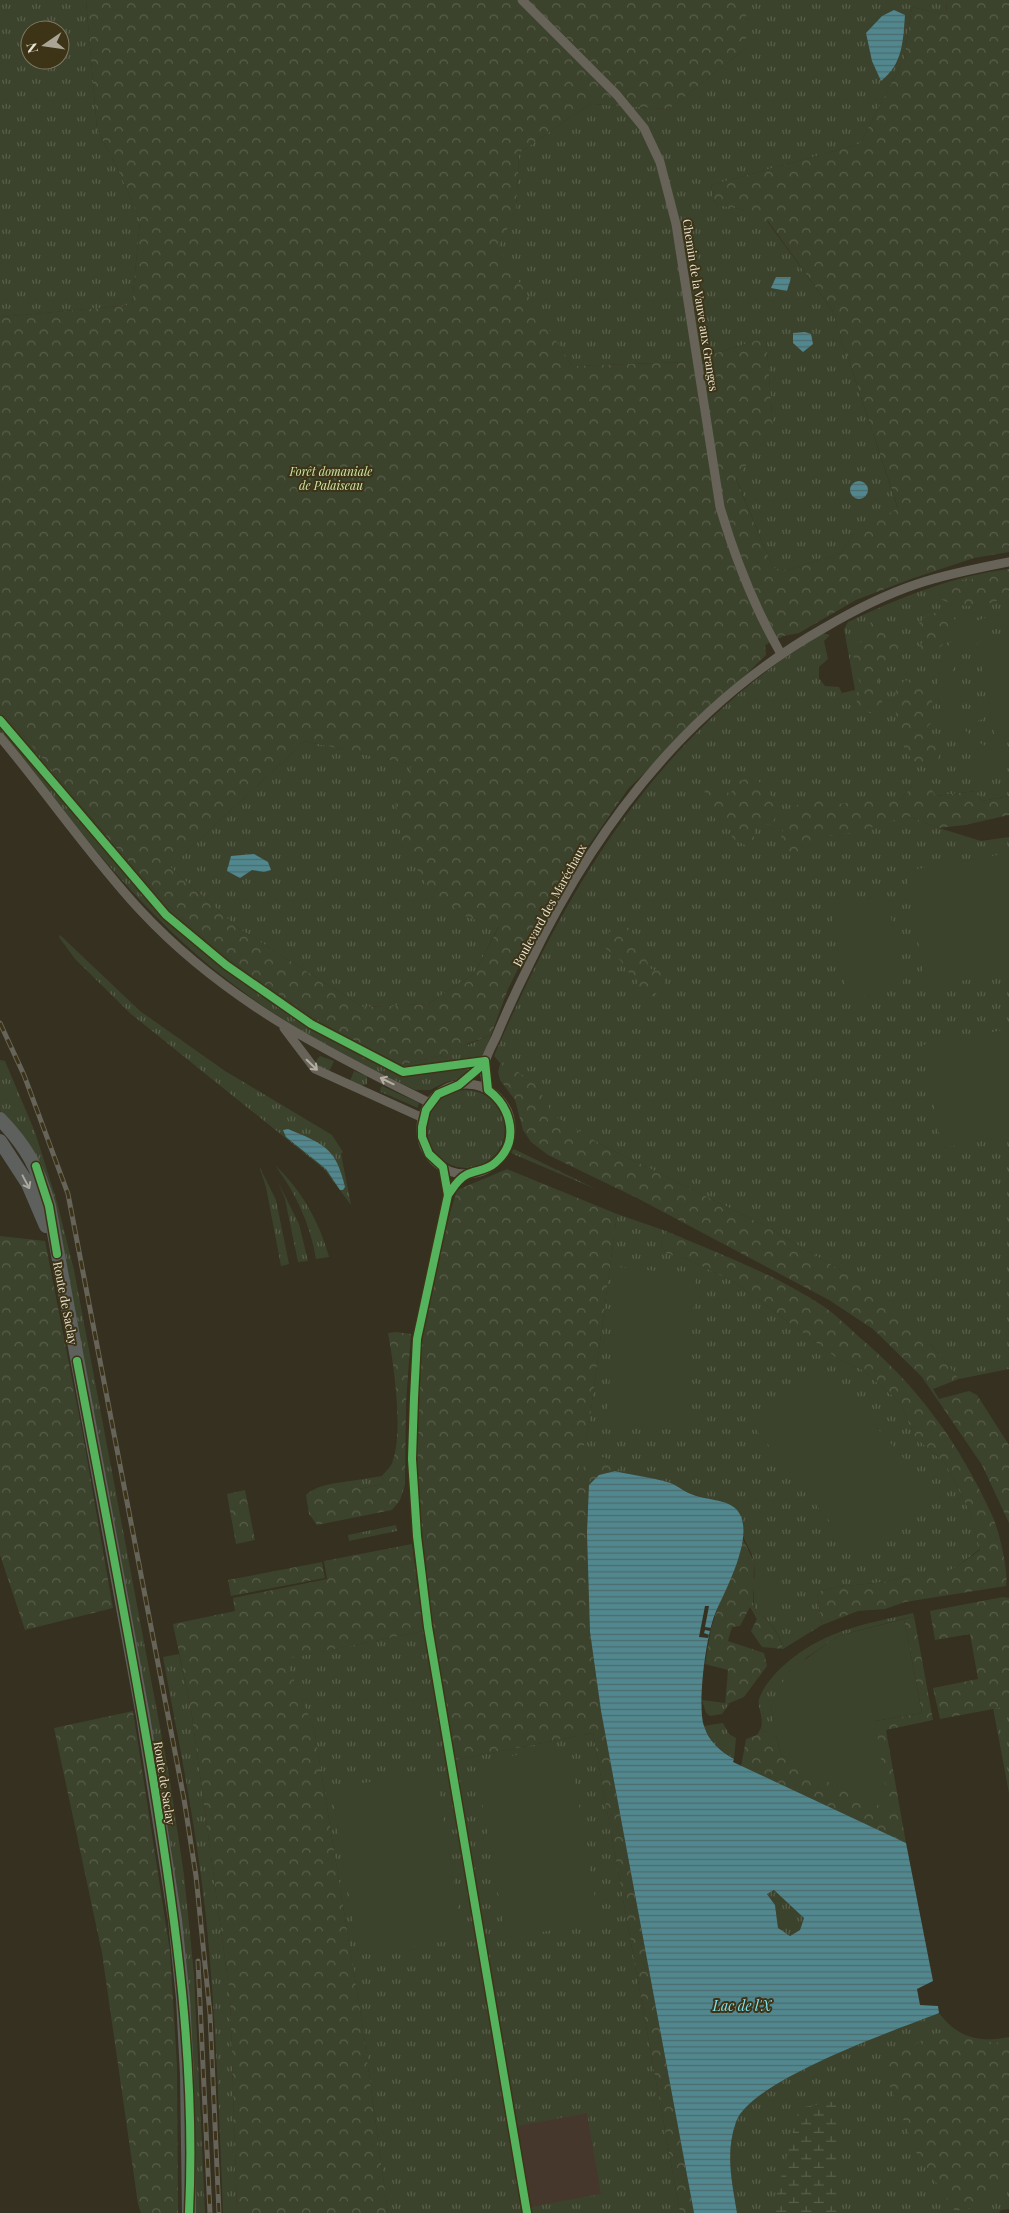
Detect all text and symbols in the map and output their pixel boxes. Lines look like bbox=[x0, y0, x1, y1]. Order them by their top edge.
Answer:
north arrow bbox=[20, 20, 70, 70]
text: N bbox=[21, 41, 42, 55]
street label: Chemin de la Vauve aux Granges bbox=[679, 218, 723, 392]
park label: Forêt domaniale de Palaiseau bbox=[289, 463, 372, 493]
street label: Boulevard des Maréchaux bbox=[509, 840, 590, 969]
one-way arrow bbox=[306, 1059, 318, 1071]
one-way arrow bbox=[379, 1076, 394, 1086]
one-way arrow bbox=[22, 1174, 32, 1189]
street label: Route de Saclay bbox=[50, 1260, 82, 1346]
street label: Route de Saclay bbox=[151, 1740, 179, 1826]
water label: Lac de l'X bbox=[712, 1996, 772, 2015]

